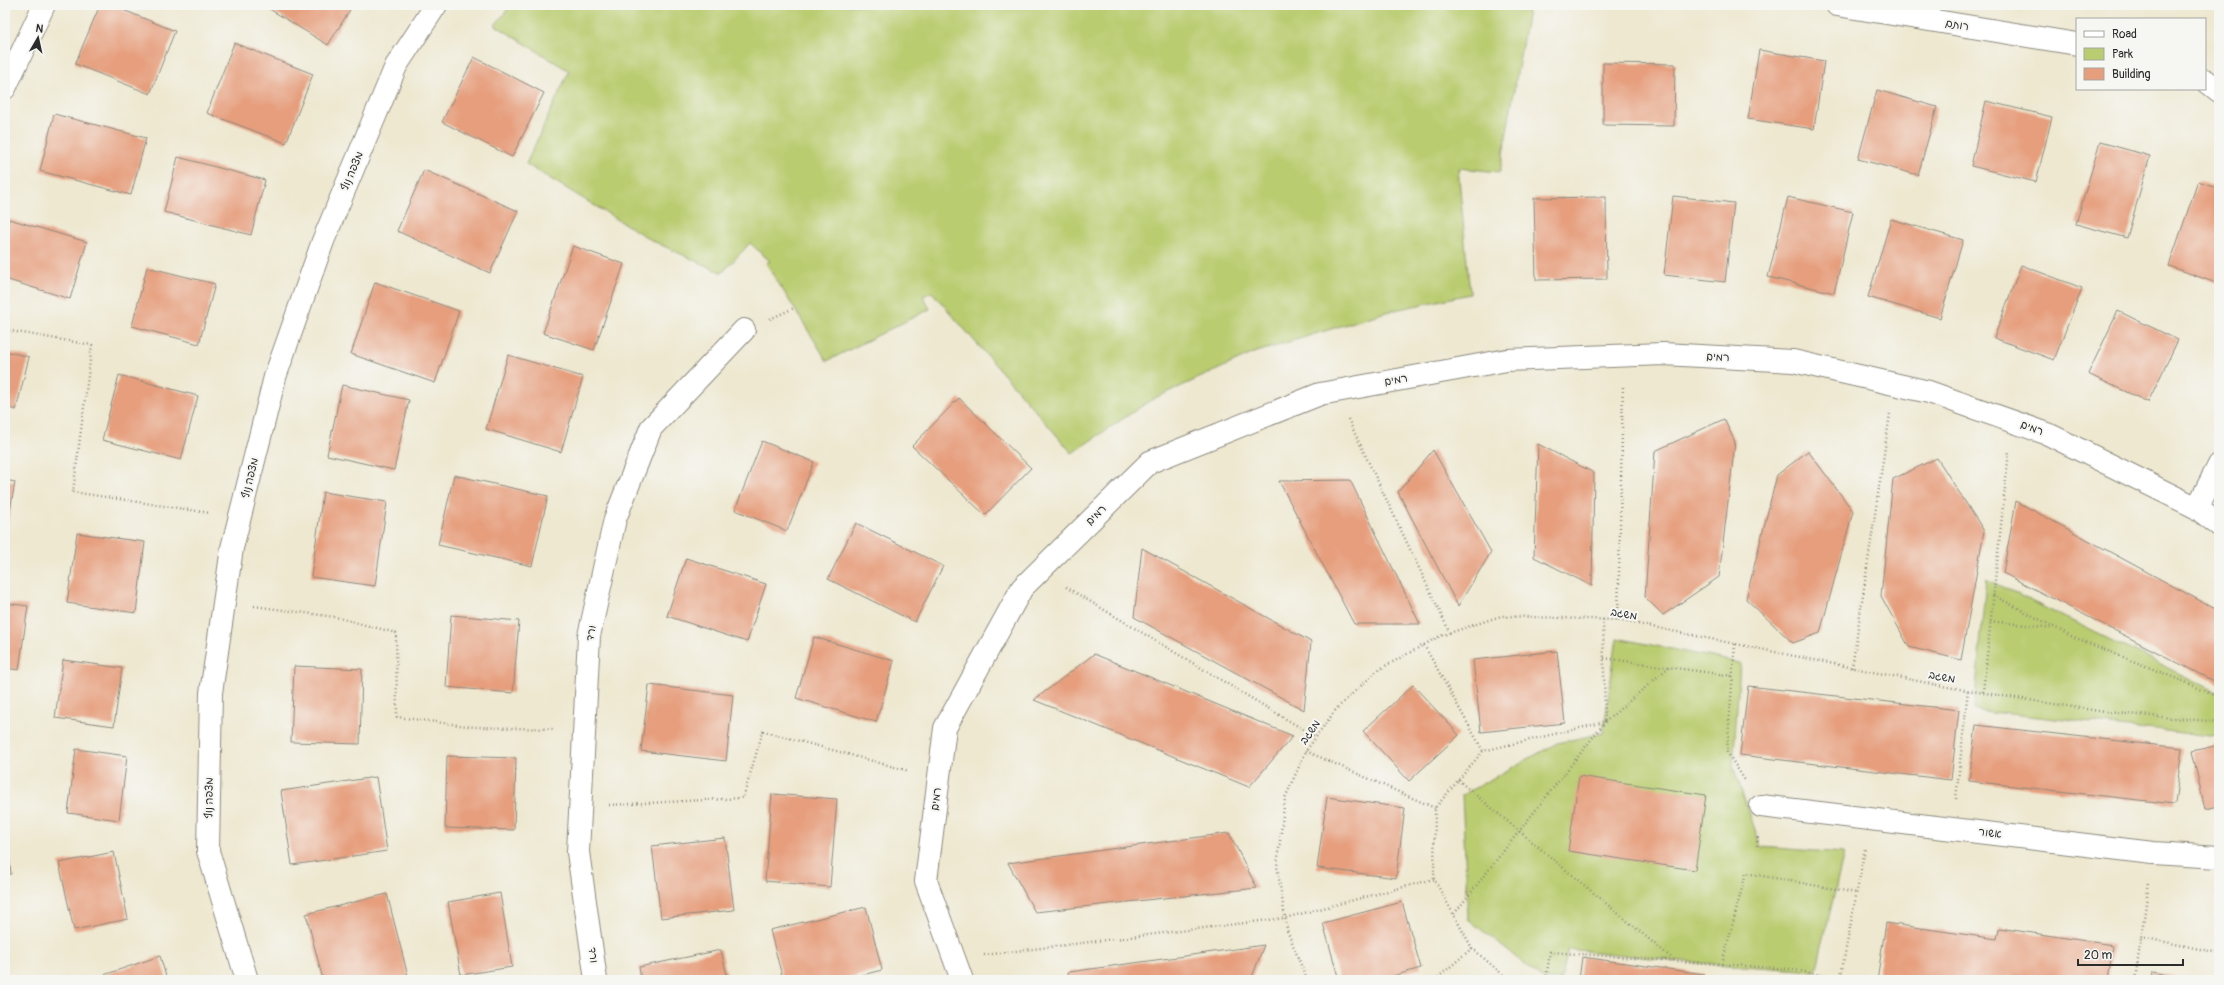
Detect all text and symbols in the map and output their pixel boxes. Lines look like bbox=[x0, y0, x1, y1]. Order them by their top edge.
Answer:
street label: רותם bbox=[1944, 17, 1970, 33]
north arrow bbox=[18, 18, 58, 58]
legend bbox=[2076, 18, 2206, 90]
text: N bbox=[35, 22, 45, 36]
text: Road bbox=[2112, 27, 2137, 42]
text: Park bbox=[2112, 47, 2133, 62]
text: Building bbox=[2112, 67, 2151, 82]
street label: מצפה נוף bbox=[338, 149, 366, 193]
street label: רמים bbox=[1706, 350, 1730, 364]
street label: רמים bbox=[1383, 372, 1409, 388]
street label: רמים bbox=[2019, 418, 2045, 438]
street label: מצפה נוף bbox=[239, 456, 261, 500]
street label: רמים bbox=[1083, 502, 1109, 528]
street label: משגב bbox=[1610, 605, 1638, 623]
street label: ורד bbox=[583, 624, 599, 642]
street label: משגב bbox=[1928, 668, 1956, 686]
street label: משגב bbox=[1297, 717, 1323, 747]
street label: מצפה נוף bbox=[202, 777, 216, 819]
street label: רמים bbox=[928, 787, 944, 811]
street label: אשור bbox=[1978, 825, 2002, 841]
scale bar bbox=[2078, 941, 2183, 967]
street label: ורד bbox=[585, 946, 601, 964]
text: 20 m bbox=[2084, 948, 2113, 963]

